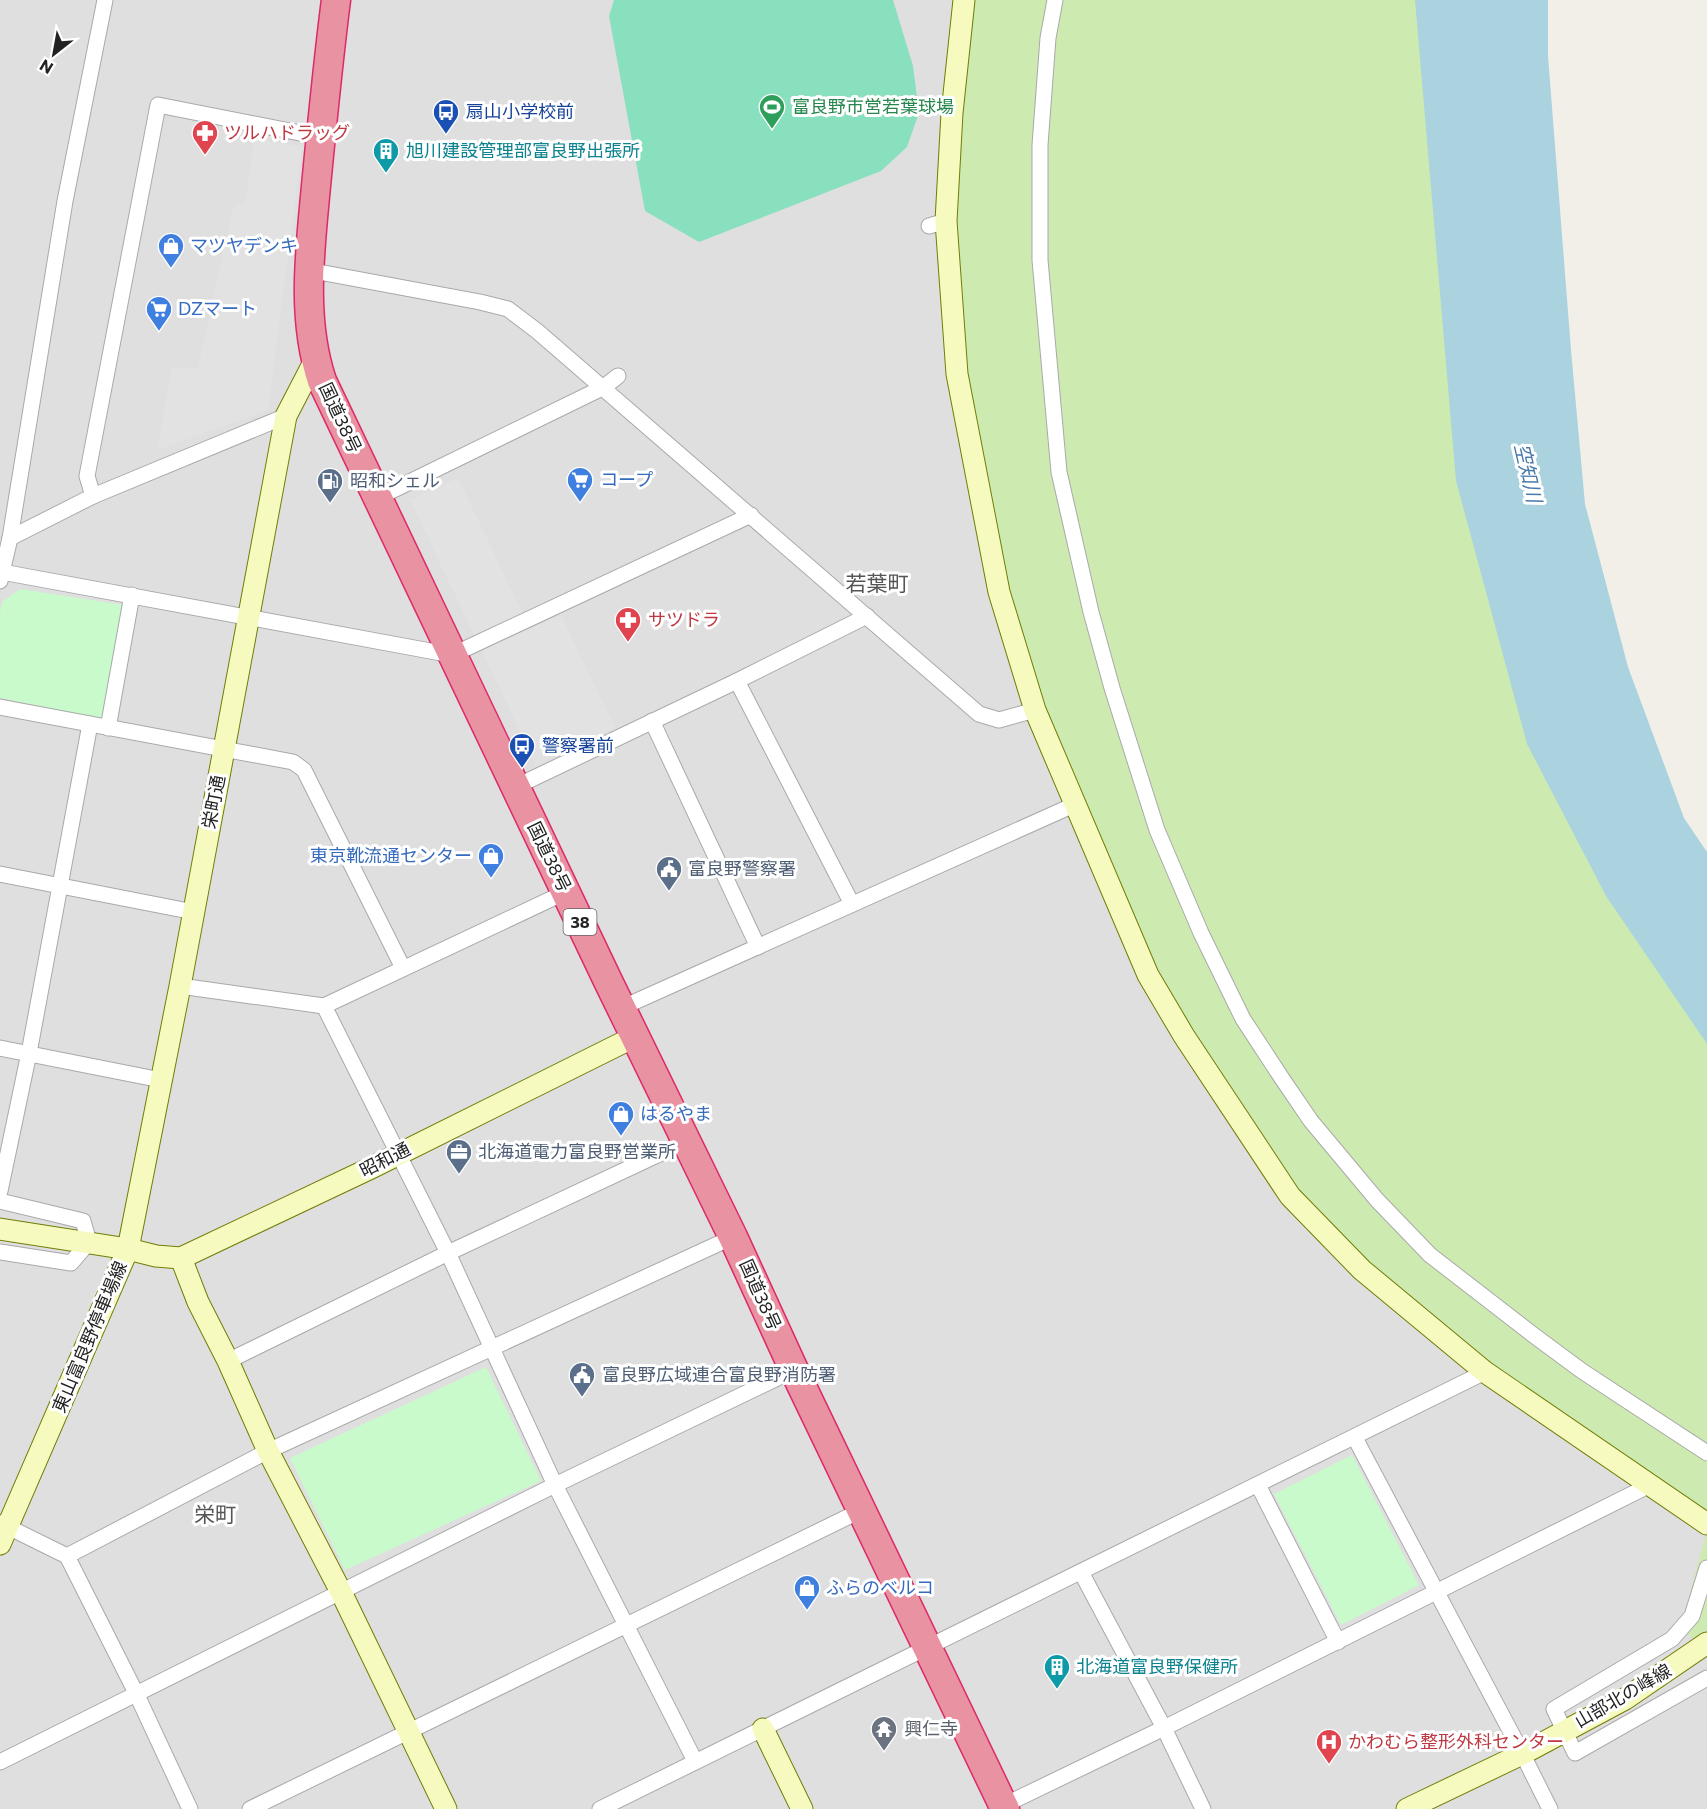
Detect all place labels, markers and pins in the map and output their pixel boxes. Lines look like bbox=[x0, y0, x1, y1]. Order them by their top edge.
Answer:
sports icon: 富良野市営若葉球場 bbox=[757, 92, 787, 130]
place label: 富良野市営若葉球場 bbox=[792, 95, 954, 117]
bus stop icon: 扇山小学校前 bbox=[431, 97, 461, 135]
place label: 扇山小学校前 bbox=[466, 100, 574, 122]
pharmacy icon: ツルハドラッグ bbox=[190, 118, 220, 156]
place label: ツルハドラッグ bbox=[224, 121, 350, 143]
building icon: 旭川建設管理部富良野出張所 bbox=[371, 136, 401, 174]
place label: 旭川建設管理部富良野出張所 bbox=[406, 139, 640, 161]
shop icon: マツヤデンキ bbox=[156, 231, 186, 269]
place label: マツヤデンキ bbox=[190, 234, 298, 256]
supermarket icon: DZマート bbox=[144, 294, 174, 332]
place label: DZマート bbox=[178, 297, 257, 319]
supermarket icon: コープ bbox=[565, 465, 595, 503]
fuel station icon: 昭和シェル bbox=[315, 466, 345, 504]
place label: コープ bbox=[600, 468, 653, 490]
place label: 昭和シェル bbox=[350, 469, 440, 491]
pharmacy icon: サツドラ bbox=[613, 605, 643, 643]
place label: サツドラ bbox=[648, 608, 720, 630]
bus stop icon: 警察署前 bbox=[507, 731, 537, 769]
place label: 警察署前 bbox=[542, 734, 614, 756]
shop icon: 東京靴流通センター bbox=[476, 841, 506, 879]
place label: 東京靴流通センター bbox=[310, 844, 472, 866]
public building icon: 富良野警察署 bbox=[654, 854, 684, 892]
place label: 富良野警察署 bbox=[688, 857, 796, 879]
shop icon: はるやま bbox=[606, 1099, 636, 1137]
place label: はるやま bbox=[640, 1102, 712, 1124]
office icon: 北海道電力富良野営業所 bbox=[444, 1137, 474, 1175]
place label: 北海道電力富良野営業所 bbox=[478, 1140, 676, 1162]
public building icon: 富良野広域連合富良野消防署 bbox=[567, 1360, 597, 1398]
place label: 富良野広域連合富良野消防署 bbox=[602, 1363, 836, 1385]
shop icon: ふらのベルコ bbox=[792, 1573, 822, 1611]
place label: ふらのベルコ bbox=[826, 1576, 934, 1598]
building icon: 北海道富良野保健所 bbox=[1042, 1652, 1072, 1690]
place label: 北海道富良野保健所 bbox=[1076, 1655, 1238, 1677]
temple icon: 興仁寺 bbox=[869, 1714, 899, 1752]
place label: 興仁寺 bbox=[904, 1717, 958, 1739]
hospital icon: かわむら整形外科センター bbox=[1314, 1727, 1344, 1765]
place label: かわむら整形外科センター bbox=[1348, 1730, 1564, 1752]

